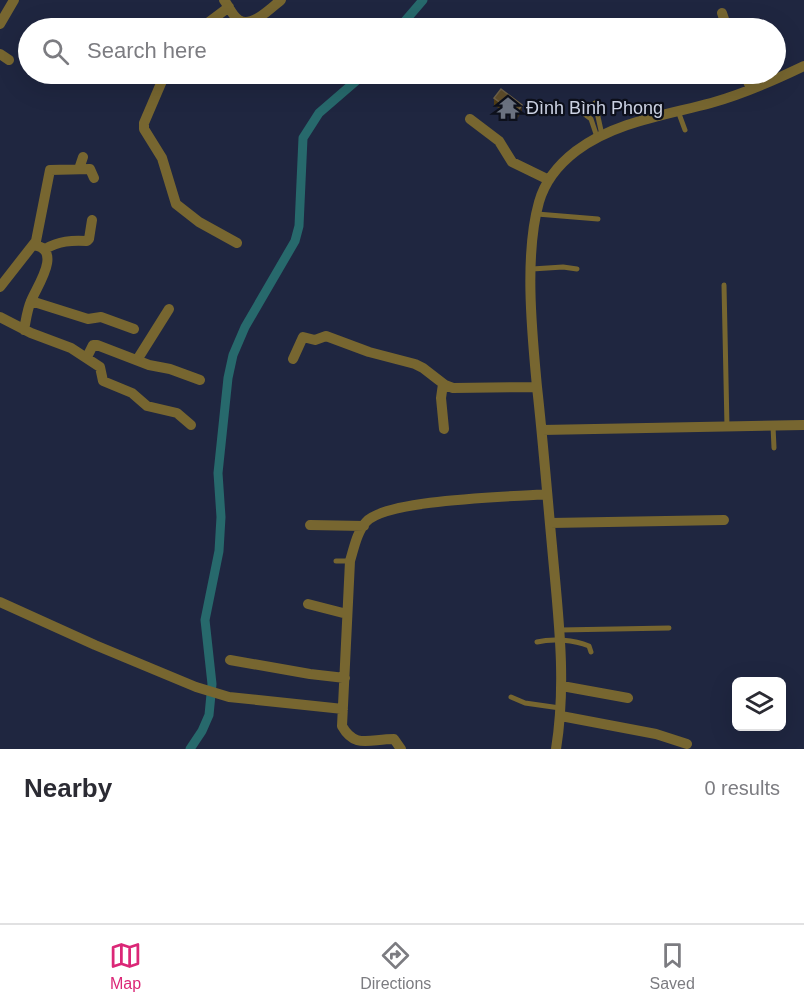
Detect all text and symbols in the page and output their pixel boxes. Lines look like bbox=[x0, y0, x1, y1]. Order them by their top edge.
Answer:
search box bbox=[18, 18, 786, 84]
icon: search bbox=[39, 35, 72, 68]
text: Search here bbox=[87, 38, 207, 63]
temple icon: Đình Bình Phong bbox=[495, 95, 521, 121]
place label: Đình Bình Phong bbox=[526, 98, 663, 118]
map controls bbox=[732, 677, 786, 731]
button: layers bbox=[732, 677, 786, 731]
text: Nearby bbox=[24, 773, 112, 803]
text: 0 results bbox=[704, 777, 780, 799]
tab: Map bbox=[109, 939, 142, 993]
tab: Directions bbox=[360, 939, 431, 993]
tab: Saved bbox=[650, 939, 695, 993]

